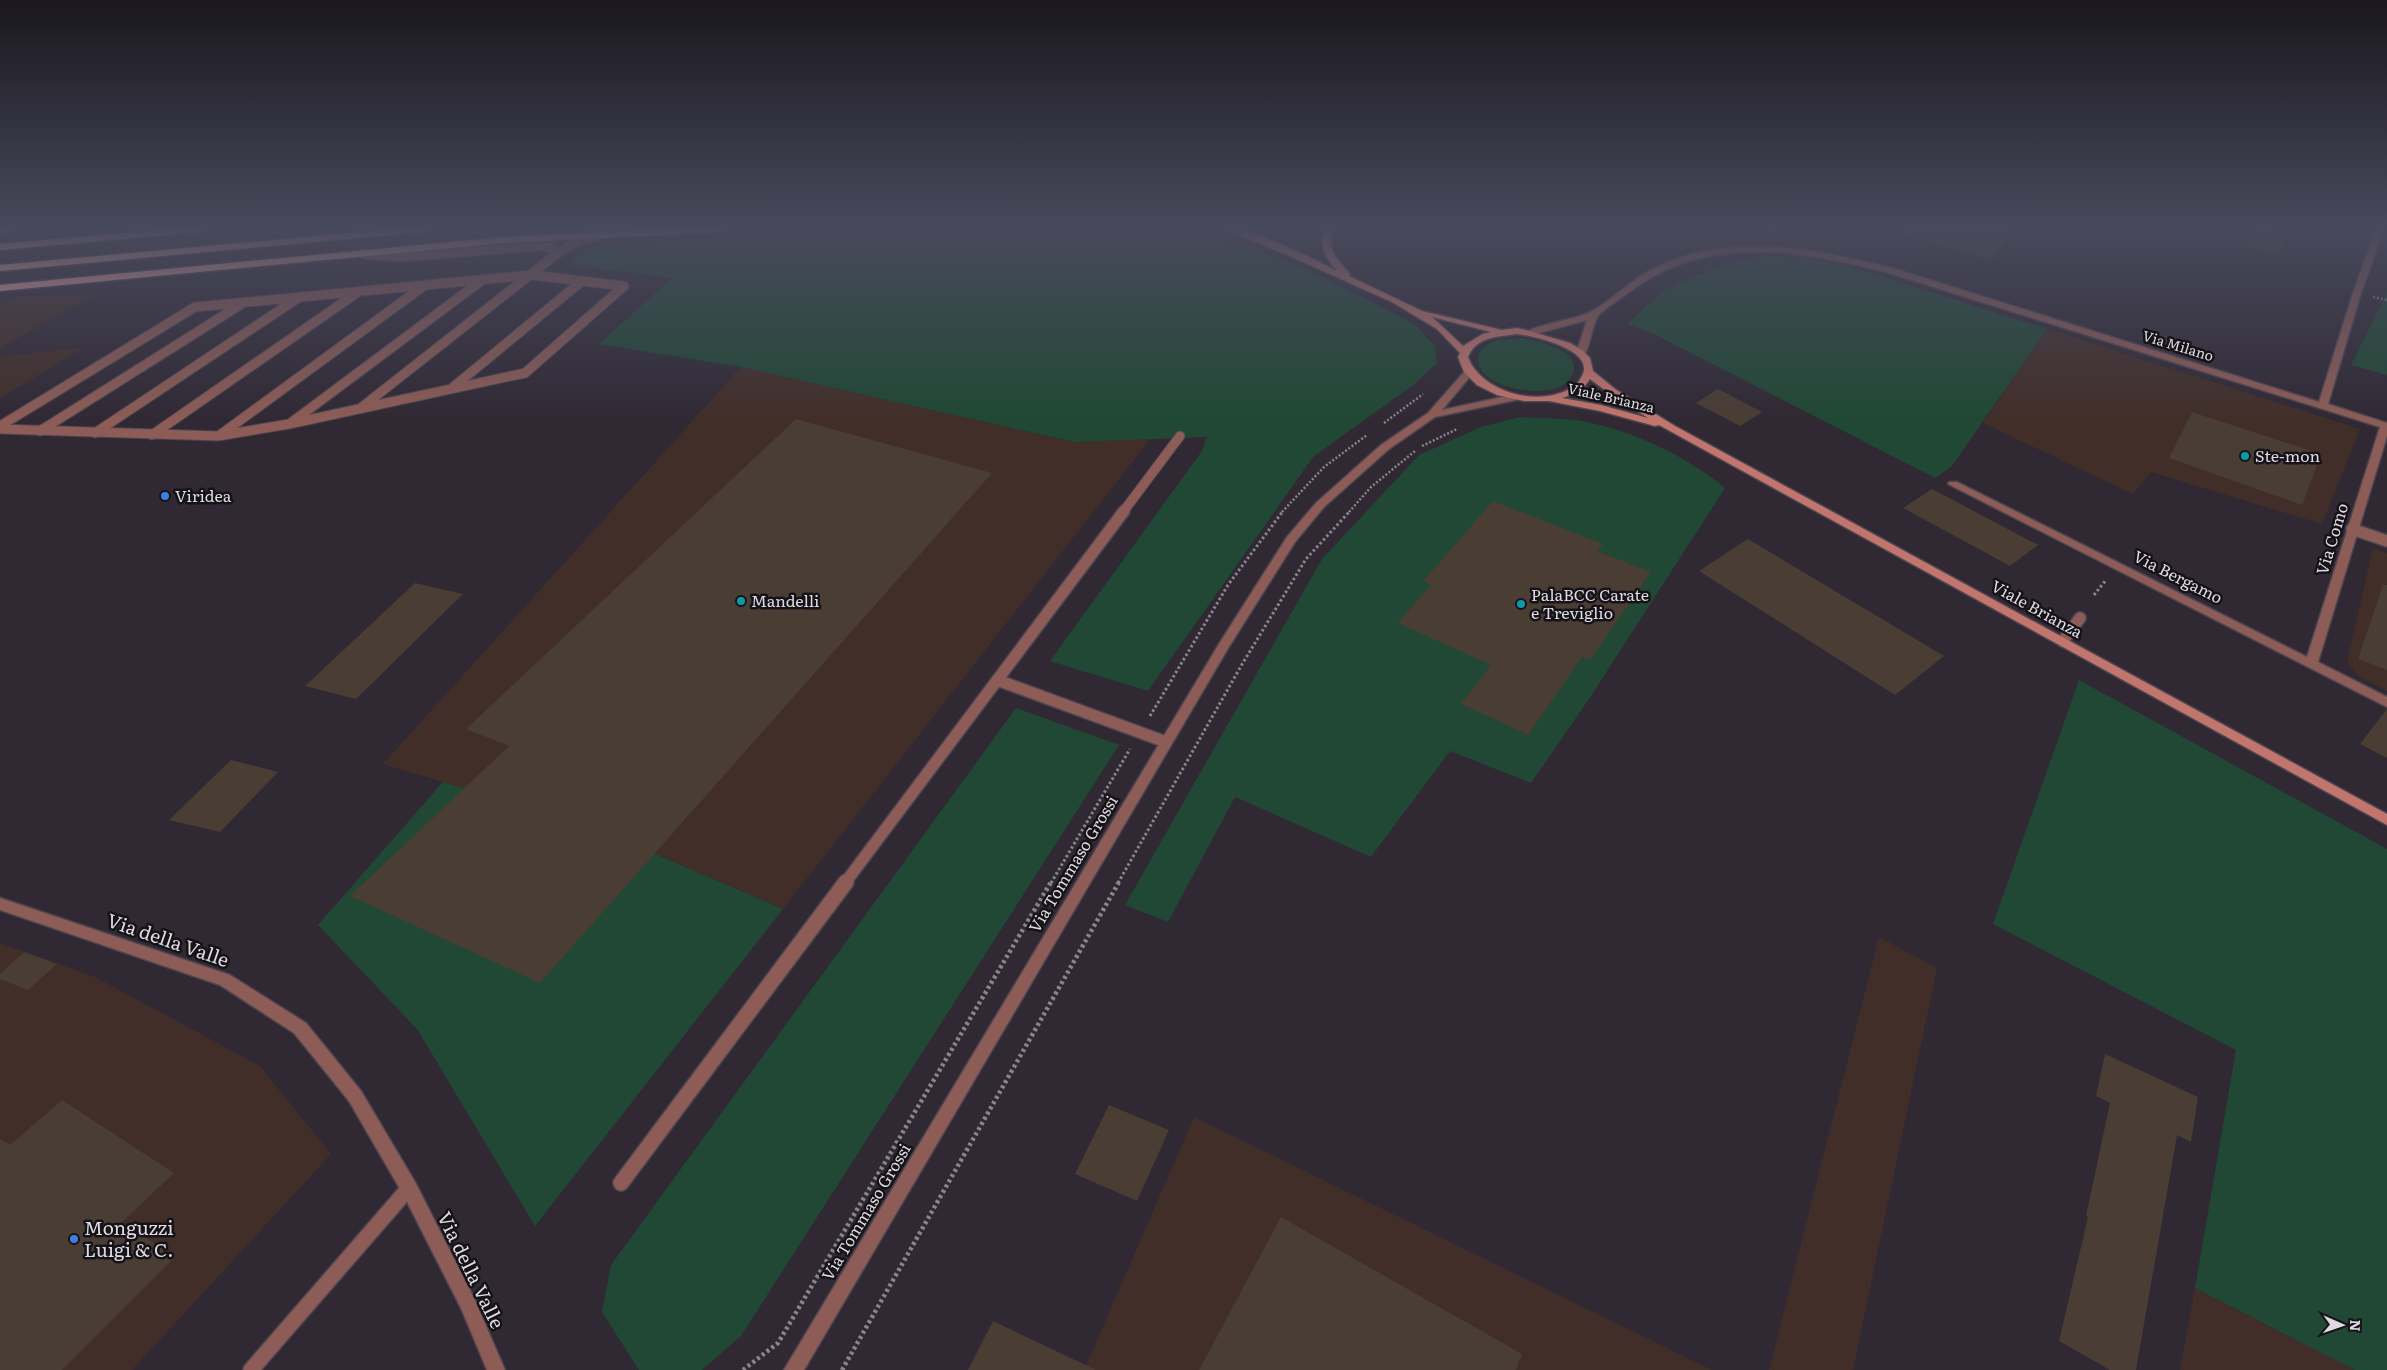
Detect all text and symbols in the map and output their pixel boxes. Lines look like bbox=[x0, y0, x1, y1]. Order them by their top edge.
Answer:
street label: Via Milano bbox=[2140, 325, 2216, 365]
street label: Viale Brianza bbox=[1566, 377, 1657, 417]
place label: Ste-mon bbox=[2255, 443, 2320, 467]
marker: Ste-mon bbox=[2239, 450, 2251, 462]
place label: Viridea bbox=[175, 483, 232, 507]
marker: Viridea bbox=[159, 490, 171, 502]
street label: Via Como bbox=[2309, 500, 2353, 578]
street label: Via Bergamo bbox=[2130, 543, 2227, 609]
street label: Viale Brianza bbox=[1987, 573, 2088, 643]
place label: PalaBCC Carate e Treviglio bbox=[1531, 582, 1649, 624]
place label: Mandelli bbox=[751, 588, 819, 612]
marker: Mandelli bbox=[735, 595, 747, 607]
marker: PalaBCC Carate e Treviglio bbox=[1515, 598, 1527, 610]
street label: Via Tommaso Grossi bbox=[1022, 790, 1123, 937]
street label: Via della Valle bbox=[104, 905, 233, 973]
street label: Via Tommaso Grossi bbox=[815, 1138, 916, 1285]
street label: Via della Valle bbox=[431, 1206, 512, 1333]
place label: Monguzzi Luigi & C. bbox=[84, 1213, 174, 1263]
marker: Monguzzi Luigi & C. bbox=[68, 1233, 80, 1245]
north arrow bbox=[2317, 1300, 2367, 1350]
text: N bbox=[2346, 1319, 2366, 1332]

